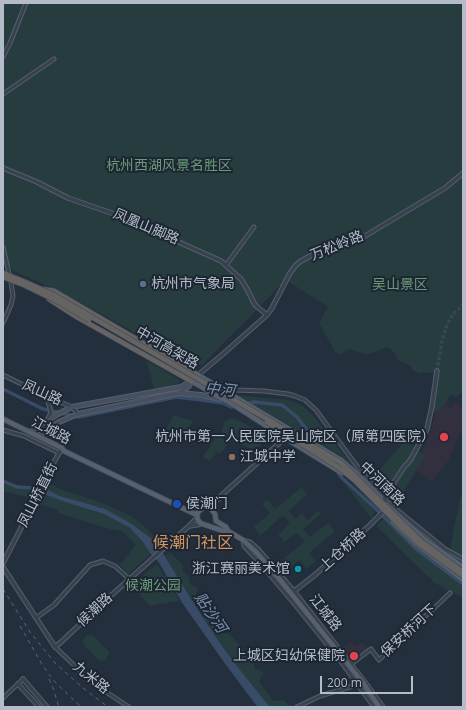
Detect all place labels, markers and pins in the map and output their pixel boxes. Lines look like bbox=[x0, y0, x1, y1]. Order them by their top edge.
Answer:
place label: 杭州市气象局 bbox=[151, 276, 235, 292]
marker: 杭州市气象局 bbox=[138, 279, 148, 289]
place label: 杭州市第一人民医院吴山院区（原第四医院） bbox=[155, 429, 435, 445]
marker: 杭州市第一人民医院吴山院区（原第四医院） bbox=[438, 431, 450, 443]
place label: 江城中学 bbox=[240, 449, 296, 465]
marker: 江城中学 bbox=[227, 452, 237, 462]
place label: 侯潮门 bbox=[186, 496, 228, 512]
marker: 侯潮门 bbox=[171, 498, 183, 510]
place label: 浙江赛丽美术馆 bbox=[192, 561, 290, 577]
marker: 浙江赛丽美术馆 bbox=[293, 564, 303, 574]
place label: 上城区妇幼保健院 bbox=[233, 648, 345, 664]
marker: 上城区妇幼保健院 bbox=[348, 650, 360, 662]

